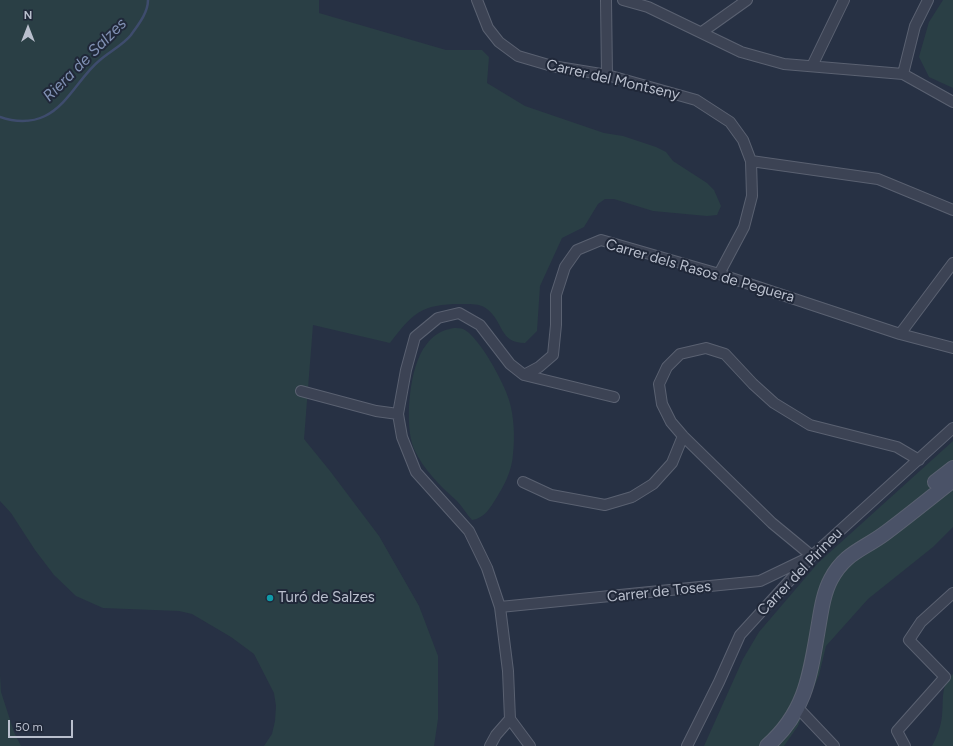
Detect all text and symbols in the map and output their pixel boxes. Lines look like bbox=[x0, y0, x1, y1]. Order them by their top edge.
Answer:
north arrow bbox=[8, 8, 48, 48]
text: N bbox=[24, 9, 32, 22]
water label: Riera de Salzes bbox=[39, 14, 131, 106]
street label: Carrer del Montseny bbox=[545, 56, 681, 104]
street label: Carrer dels Rasos de Peguera bbox=[604, 235, 796, 307]
street label: Carrer del Pirineu bbox=[754, 524, 846, 620]
street label: Carrer de Toses bbox=[606, 578, 712, 606]
place label: Turó de Salzes bbox=[278, 589, 375, 607]
marker: Turó de Salzes bbox=[265, 593, 275, 603]
scale bar bbox=[10, 712, 75, 738]
text: 50 m bbox=[15, 720, 43, 734]

